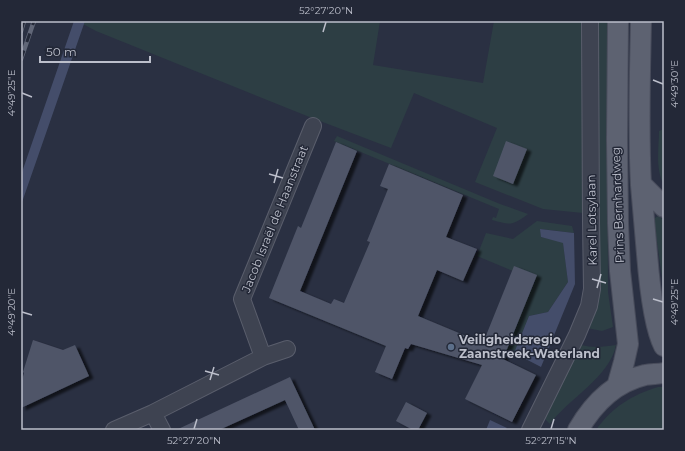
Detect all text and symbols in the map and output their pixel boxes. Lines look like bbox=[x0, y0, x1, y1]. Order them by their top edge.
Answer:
text: 52°27'20"N bbox=[299, 4, 353, 17]
scale bar bbox=[40, 38, 150, 64]
text: 50 m bbox=[46, 44, 77, 59]
text: 4°49'30"E bbox=[668, 60, 681, 108]
text: 4°49'25"E bbox=[5, 69, 18, 116]
street label: Jacob Israël de Haanstraat bbox=[238, 143, 311, 296]
street label: Prins Bernhardweg bbox=[608, 147, 627, 263]
street label: Karel Lotsylaan bbox=[583, 174, 600, 266]
text: 4°49'25"E bbox=[668, 278, 681, 325]
text: 4°49'20"E bbox=[5, 288, 18, 336]
place label: Veiligheidsregio Zaanstreek-Waterland bbox=[458, 332, 600, 361]
marker: Veiligheidsregio Zaanstreek-Waterland bbox=[446, 342, 456, 352]
text: 52°27'20"N bbox=[167, 434, 221, 447]
text: 52°27'15"N bbox=[525, 434, 577, 447]

